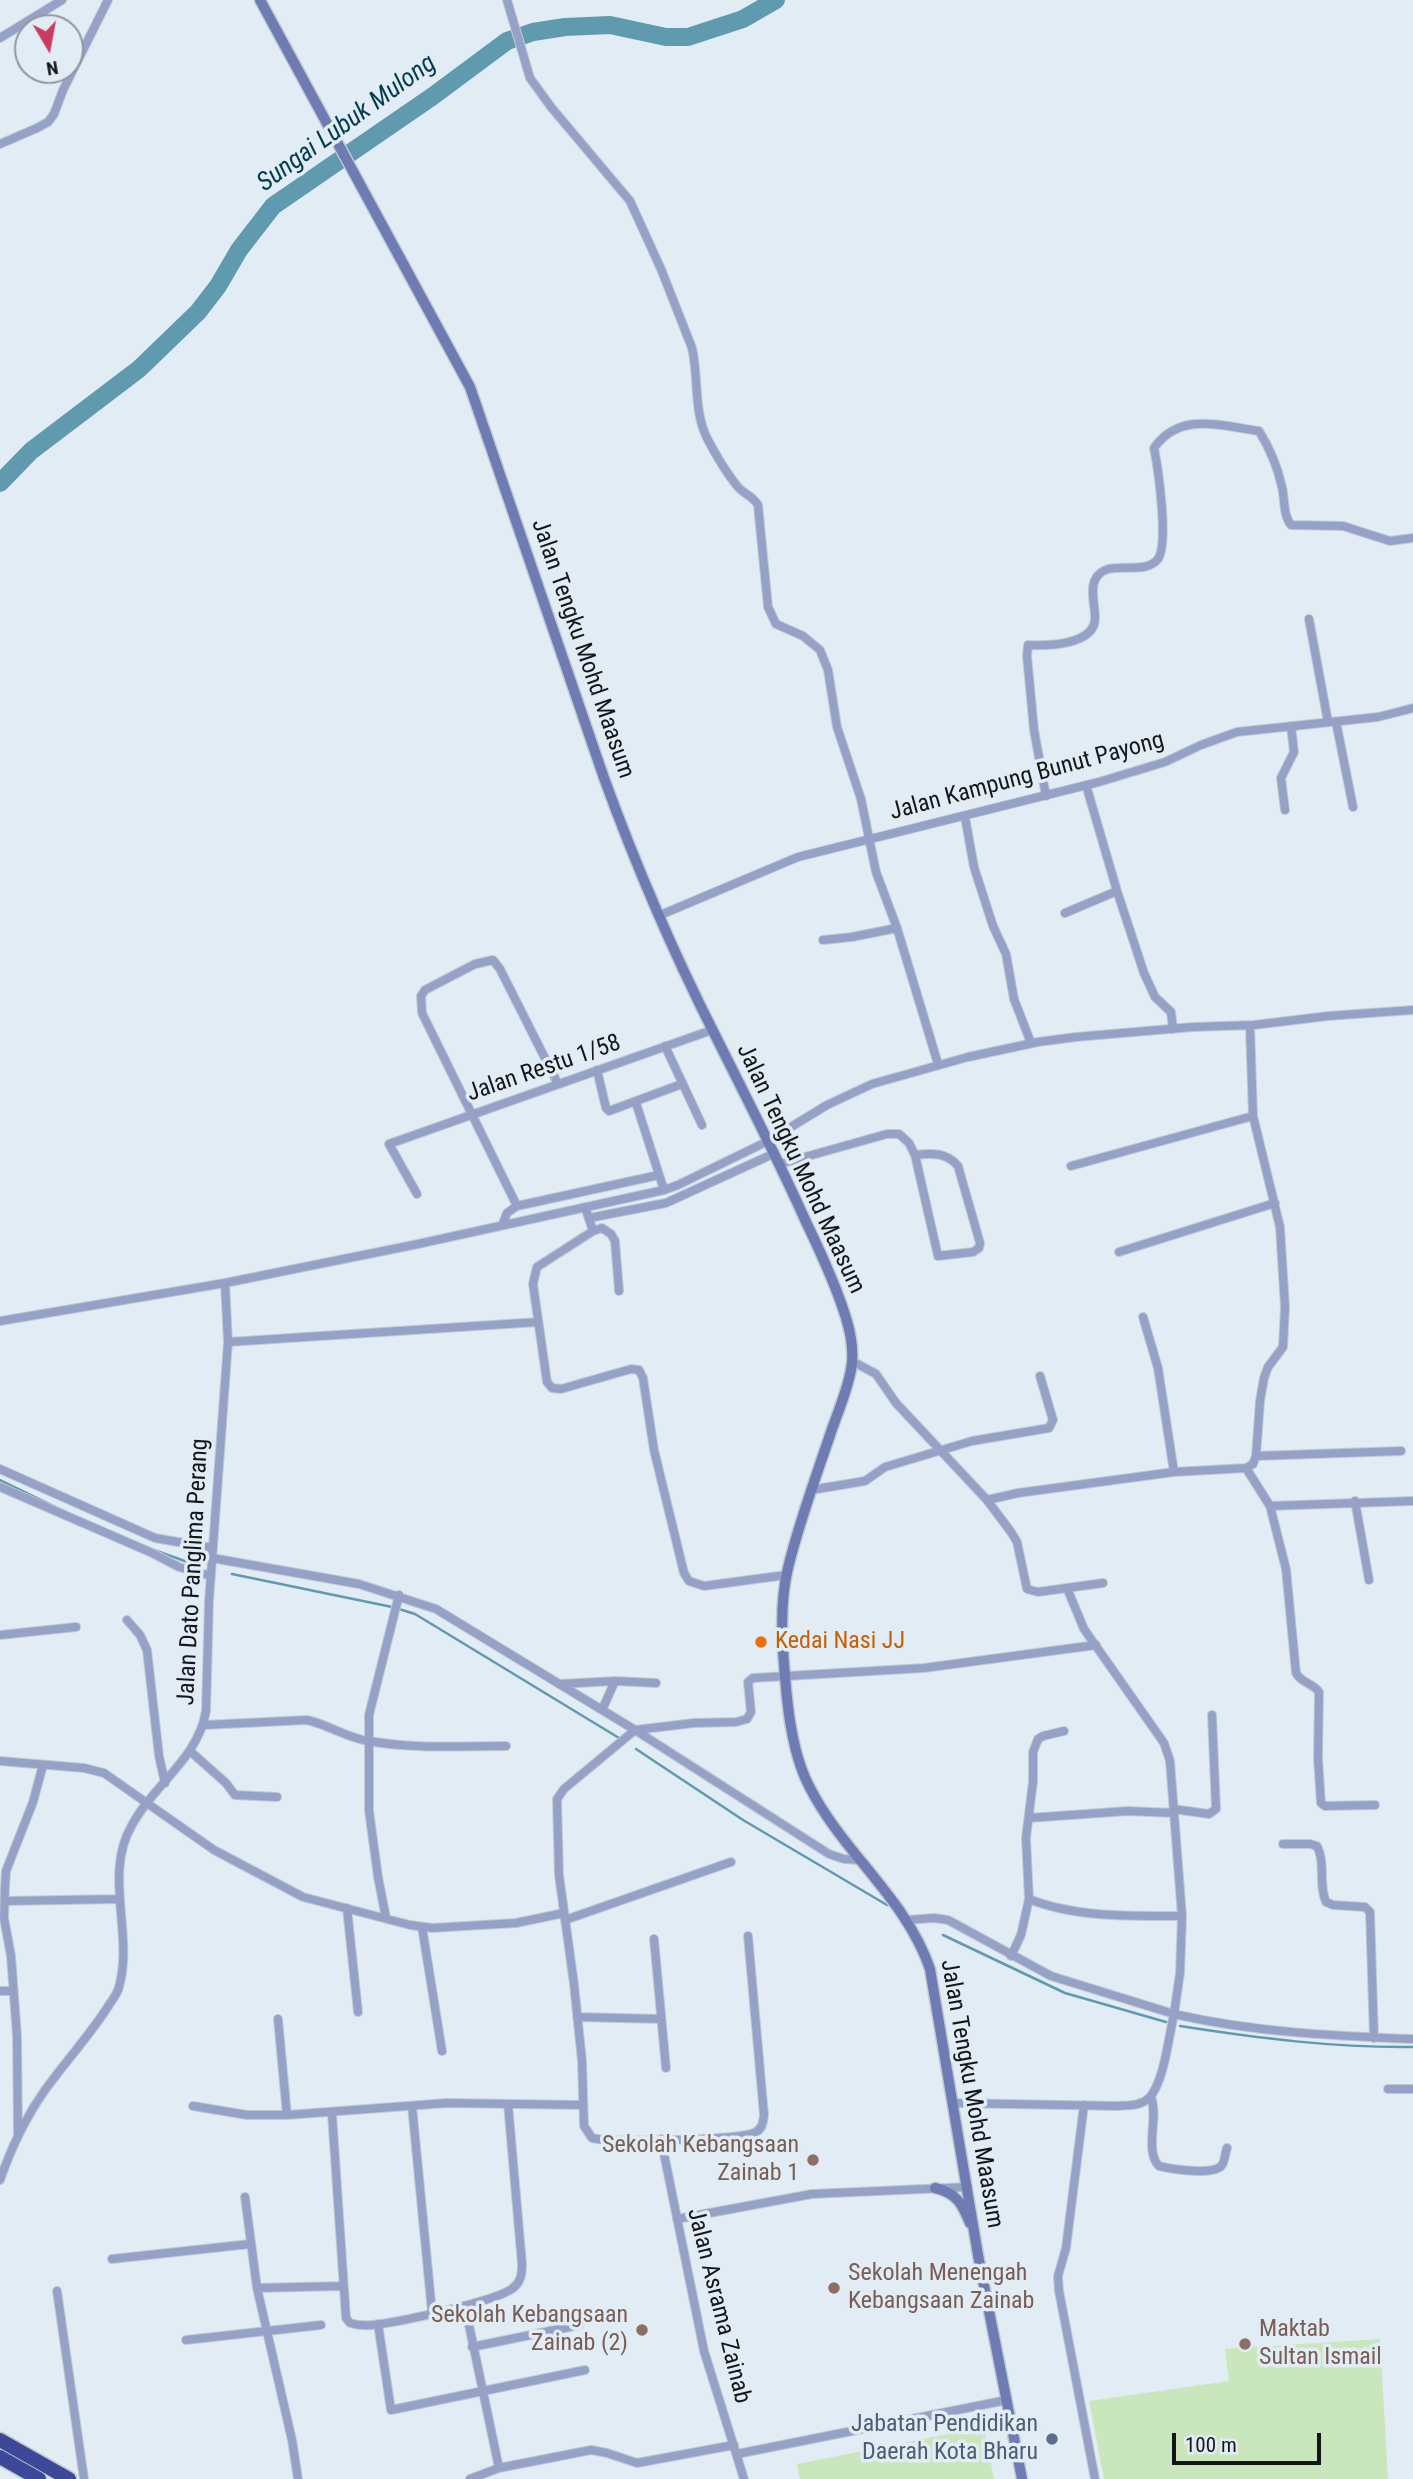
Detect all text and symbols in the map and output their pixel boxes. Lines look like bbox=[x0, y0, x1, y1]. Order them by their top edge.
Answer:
north arrow bbox=[14, 14, 84, 84]
water label: Sungai Lubuk Mulong bbox=[251, 49, 443, 199]
text: N bbox=[45, 56, 60, 81]
street label: Jalan Tengku Mohd Maasum bbox=[524, 516, 640, 782]
street label: Jalan Kampung Bunut Payong bbox=[887, 727, 1167, 827]
street label: Jalan Restu 1/58 bbox=[463, 1029, 625, 1109]
street label: Jalan Tengku Mohd Maasum bbox=[729, 1040, 871, 1298]
street label: Jalan Dato Panglima Perang bbox=[173, 1438, 215, 1706]
place label: Kedai Nasi JJ bbox=[775, 1628, 905, 1656]
marker: Kedai Nasi JJ bbox=[753, 1634, 769, 1650]
street label: Jalan Tengku Mohd Maasum bbox=[933, 1958, 1009, 2230]
place label: Sekolah Kebangsaan Zainab 1 bbox=[602, 2132, 799, 2188]
marker: Sekolah Kebangsaan Zainab 1 bbox=[805, 2152, 821, 2168]
street label: Jalan Asrama Zainab bbox=[680, 2206, 756, 2406]
place label: Sekolah Menengah Kebangsaan Zainab bbox=[848, 2260, 1034, 2316]
marker: Sekolah Menengah Kebangsaan Zainab bbox=[826, 2280, 842, 2296]
place label: Sekolah Kebangsaan Zainab (2) bbox=[431, 2302, 628, 2358]
place label: Maktab Sultan Ismail bbox=[1259, 2316, 1382, 2372]
marker: Sekolah Kebangsaan Zainab (2) bbox=[634, 2322, 650, 2338]
marker: Maktab Sultan Ismail bbox=[1237, 2336, 1253, 2352]
place label: Jabatan Pendidikan Daerah Kota Bharu bbox=[851, 2411, 1038, 2467]
scale bar bbox=[1175, 2420, 1324, 2464]
marker: Jabatan Pendidikan Daerah Kota Bharu bbox=[1044, 2431, 1060, 2447]
text: 100 m bbox=[1185, 2433, 1237, 2457]

